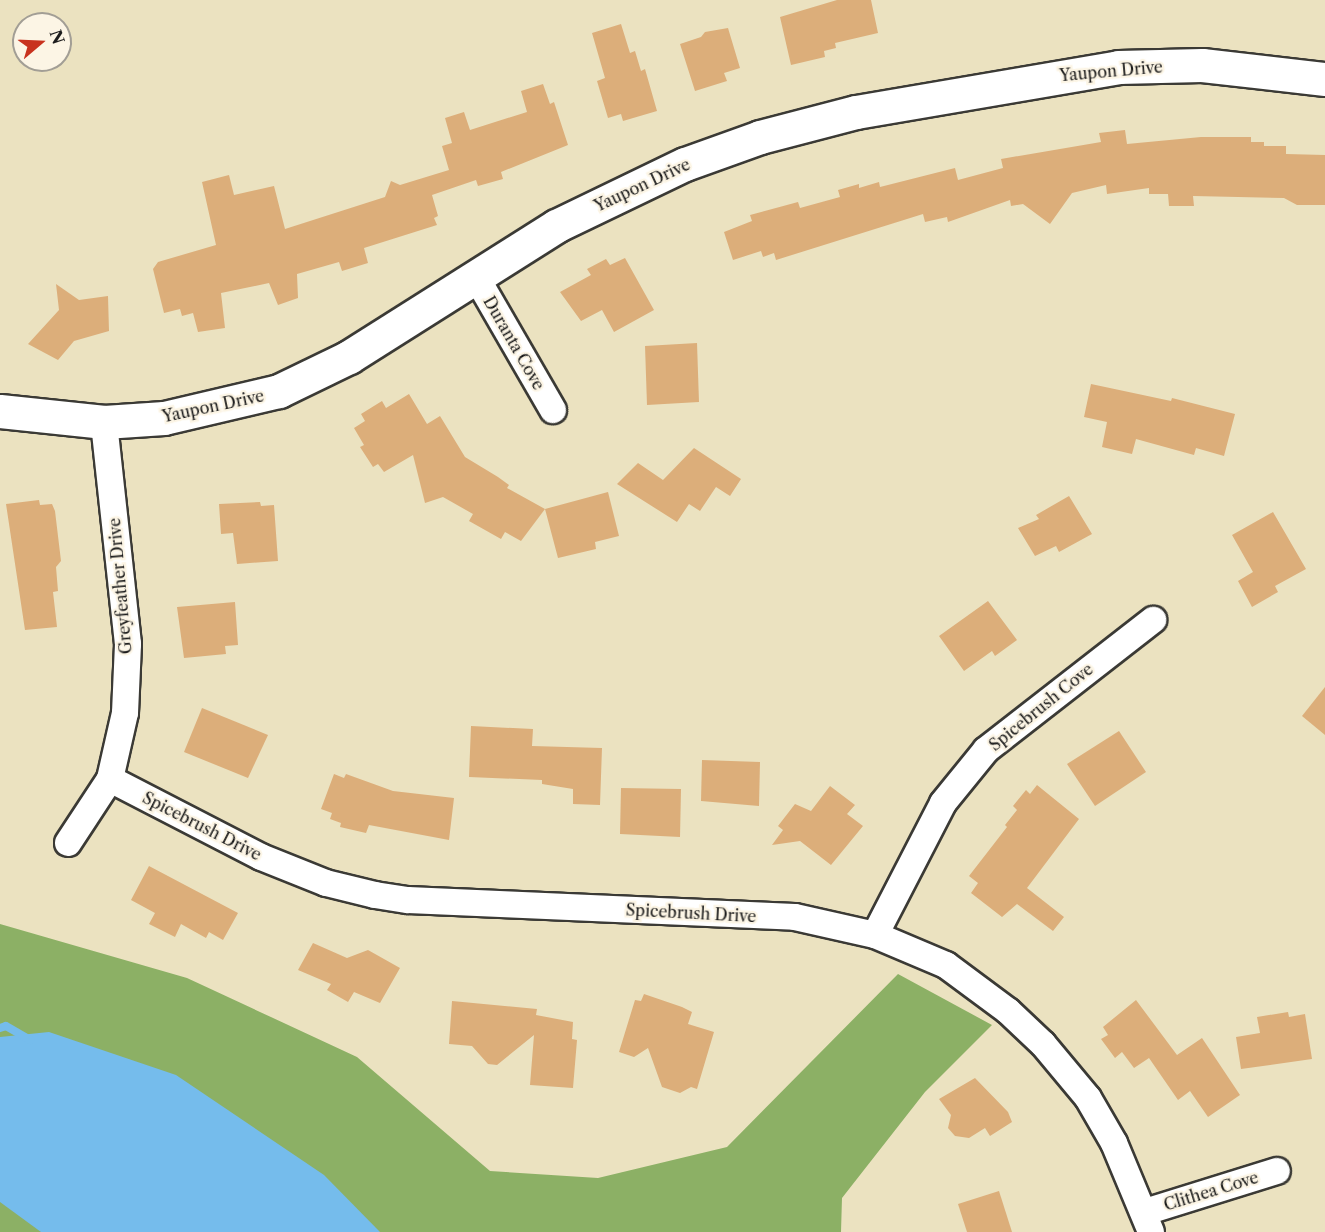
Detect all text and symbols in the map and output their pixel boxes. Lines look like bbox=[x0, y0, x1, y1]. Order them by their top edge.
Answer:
north arrow bbox=[12, 12, 72, 72]
text: N bbox=[45, 27, 69, 47]
street label: Yaupon Drive bbox=[1059, 57, 1163, 85]
street label: Yaupon Drive bbox=[591, 154, 693, 216]
street label: Duranta Cove bbox=[479, 293, 549, 393]
street label: Yaupon Drive bbox=[160, 386, 266, 426]
street label: Greyfeather Drive bbox=[104, 517, 136, 655]
street label: Spicebrush Cove bbox=[985, 659, 1097, 755]
street label: Spicebrush Drive bbox=[139, 788, 265, 864]
street label: Spicebrush Drive bbox=[625, 900, 757, 926]
street label: Clithea Cove bbox=[1161, 1167, 1261, 1215]

